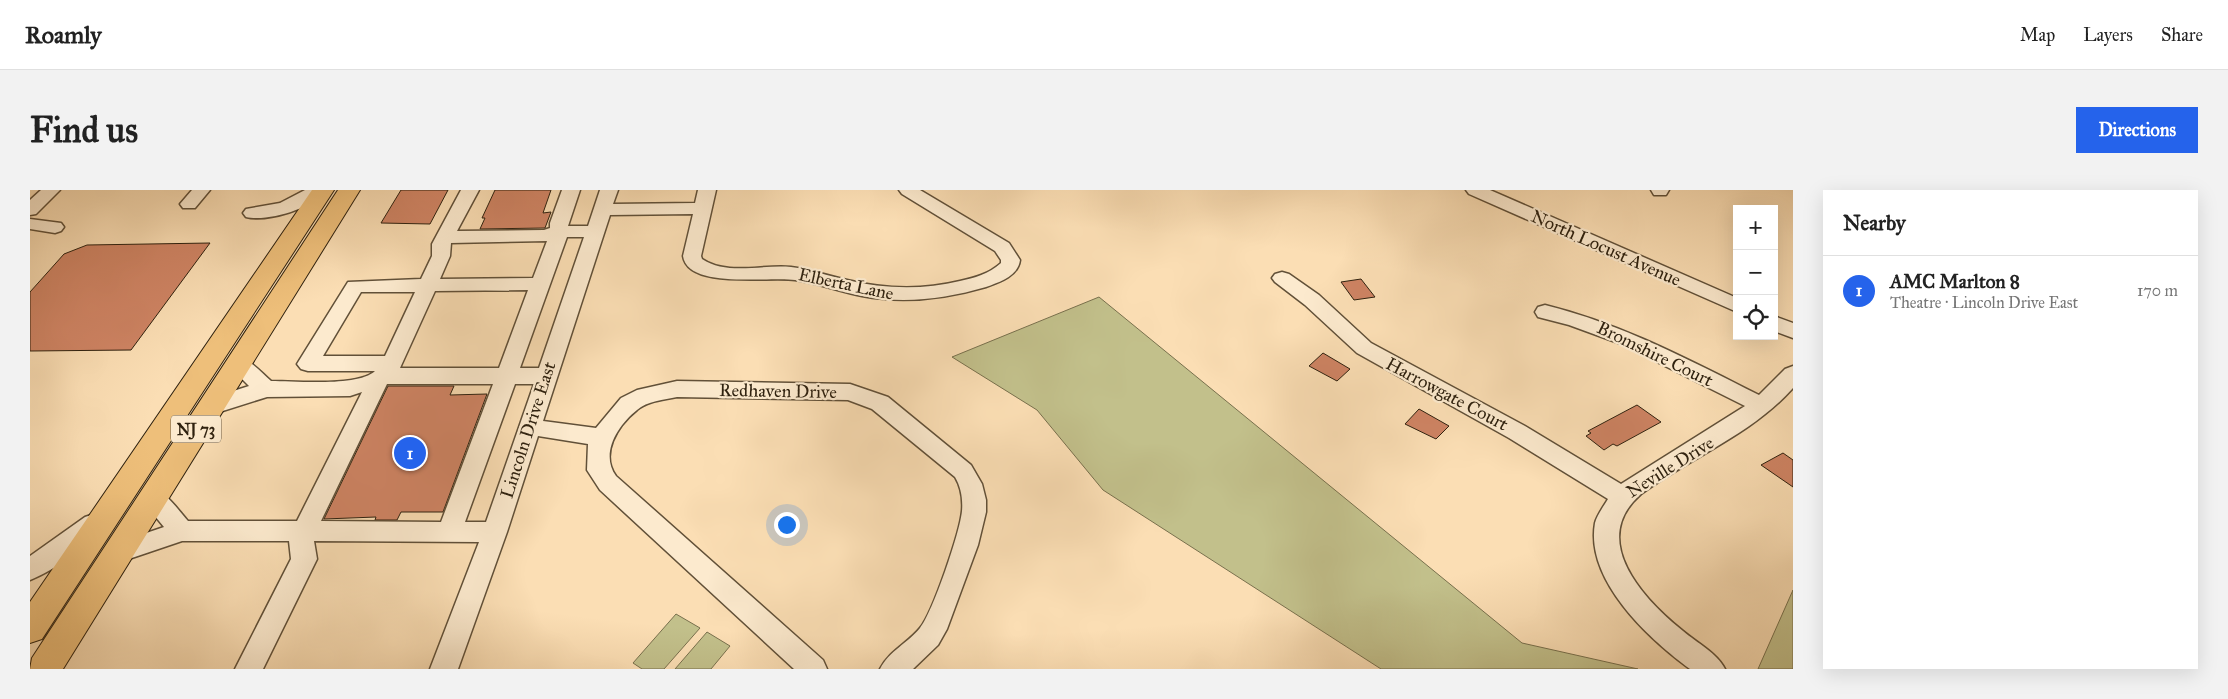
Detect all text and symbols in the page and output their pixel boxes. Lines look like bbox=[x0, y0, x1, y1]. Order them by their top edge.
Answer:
text: Roamly bbox=[25, 20, 102, 50]
text: Map bbox=[2020, 24, 2055, 46]
text: Layers bbox=[2083, 24, 2133, 46]
text: Share bbox=[2161, 24, 2203, 46]
button: Directions bbox=[2076, 107, 2198, 153]
text: Find us bbox=[30, 109, 138, 152]
street label: North Locust Avenue bbox=[1528, 205, 1684, 291]
map controls bbox=[1733, 205, 1778, 340]
button: + bbox=[1733, 205, 1778, 250]
text: Nearby bbox=[1843, 210, 1906, 236]
button: − bbox=[1733, 250, 1778, 295]
street label: Elberta Lane bbox=[796, 263, 896, 305]
text: AMC Marlton 8 bbox=[1890, 270, 2020, 293]
text: 1 bbox=[1856, 281, 1862, 300]
text: 170 m bbox=[2137, 281, 2178, 300]
text: Theatre · Lincoln Drive East bbox=[1890, 293, 2078, 312]
button: locate bbox=[1733, 295, 1778, 340]
street label: Bromshire Court bbox=[1593, 316, 1717, 392]
street label: Harrowgate Court bbox=[1382, 352, 1513, 437]
street label: Lincoln Drive East bbox=[496, 358, 561, 501]
street label: Redhaven Drive bbox=[719, 379, 837, 403]
road number: NJ 73 bbox=[171, 415, 221, 442]
street label: Neville Drive bbox=[1622, 432, 1718, 502]
pin: 1 bbox=[394, 434, 426, 472]
your location bbox=[774, 512, 800, 538]

